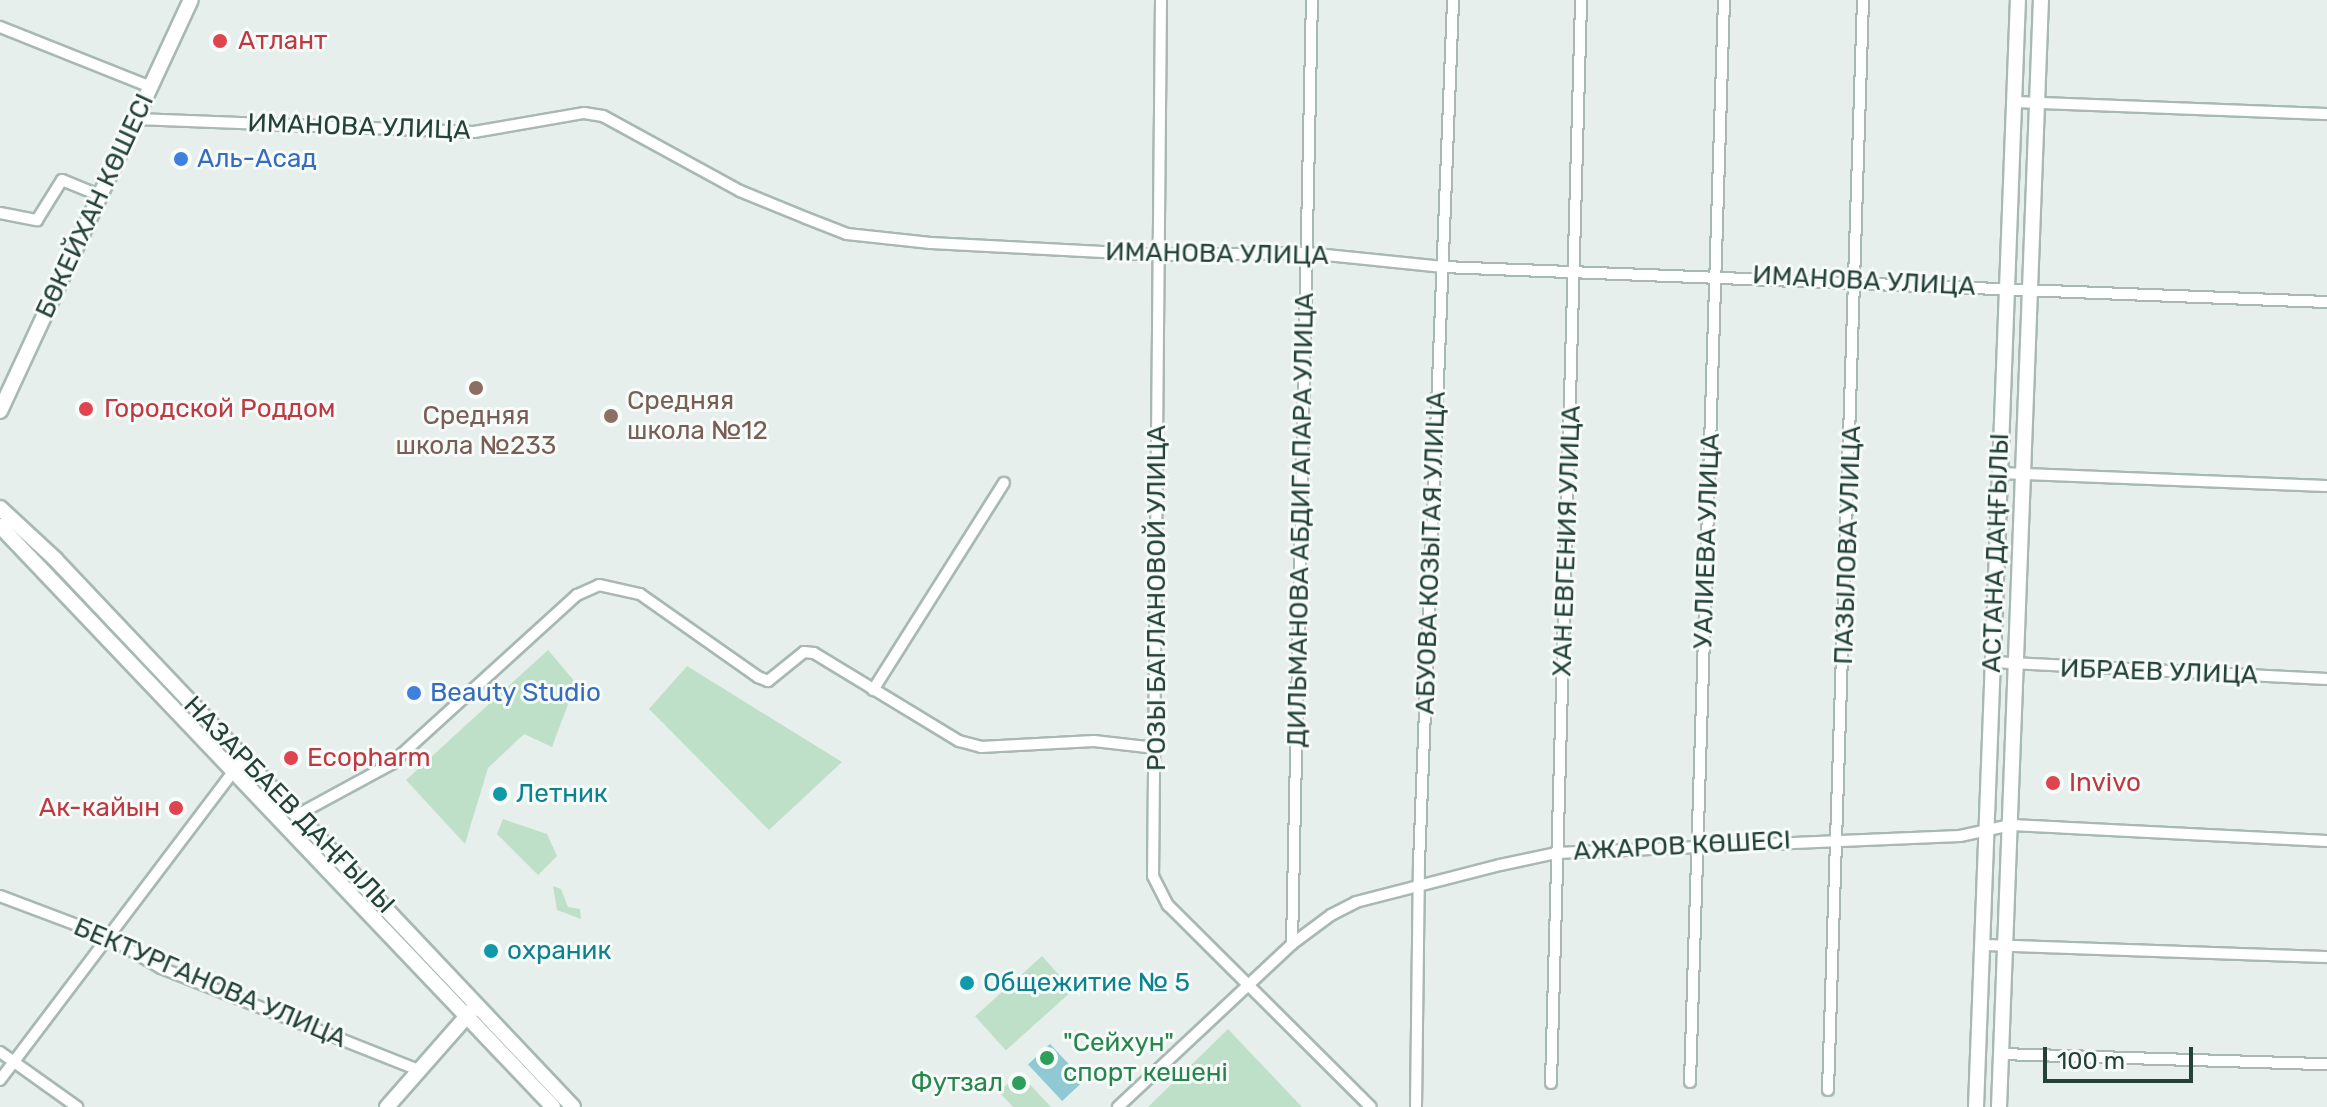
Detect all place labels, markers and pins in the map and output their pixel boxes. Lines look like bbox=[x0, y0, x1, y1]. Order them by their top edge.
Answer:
place label: Атлант bbox=[238, 25, 327, 57]
marker: Атлант bbox=[209, 30, 231, 52]
place label: Аль-Асад bbox=[197, 143, 317, 175]
marker: Аль-Асад bbox=[172, 150, 190, 168]
marker: Средняя школа №233 bbox=[467, 379, 485, 397]
place label: Средняя школа №12 bbox=[627, 385, 768, 446]
place label: Городской Роддом bbox=[104, 393, 336, 425]
marker: Городской Роддом bbox=[75, 398, 97, 420]
place label: Средняя школа №233 bbox=[396, 400, 556, 462]
marker: Средняя школа №12 bbox=[602, 407, 620, 425]
place label: Beauty Studio bbox=[430, 677, 601, 709]
marker: Beauty Studio bbox=[405, 684, 423, 702]
place label: Ecopharm bbox=[307, 742, 431, 774]
marker: Ecopharm bbox=[282, 749, 300, 767]
place label: Invivo bbox=[2069, 767, 2141, 799]
marker: Invivo bbox=[2044, 774, 2062, 792]
place label: Летник bbox=[516, 778, 608, 810]
marker: Летник bbox=[491, 785, 509, 803]
place label: Ак-кайын bbox=[39, 792, 160, 824]
marker: Ак-кайын bbox=[167, 799, 185, 817]
place label: охраник bbox=[507, 935, 611, 967]
marker: охраник bbox=[482, 942, 500, 960]
place label: Общежитие № 5 bbox=[983, 967, 1190, 999]
marker: Общежитие № 5 bbox=[958, 974, 976, 992]
place label: "Сейхун" спорт кешені bbox=[1063, 1027, 1228, 1088]
marker: "Сейхун" спорт кешені bbox=[1038, 1049, 1056, 1067]
place label: Футзал bbox=[910, 1067, 1003, 1099]
marker: Футзал bbox=[1010, 1074, 1028, 1092]

